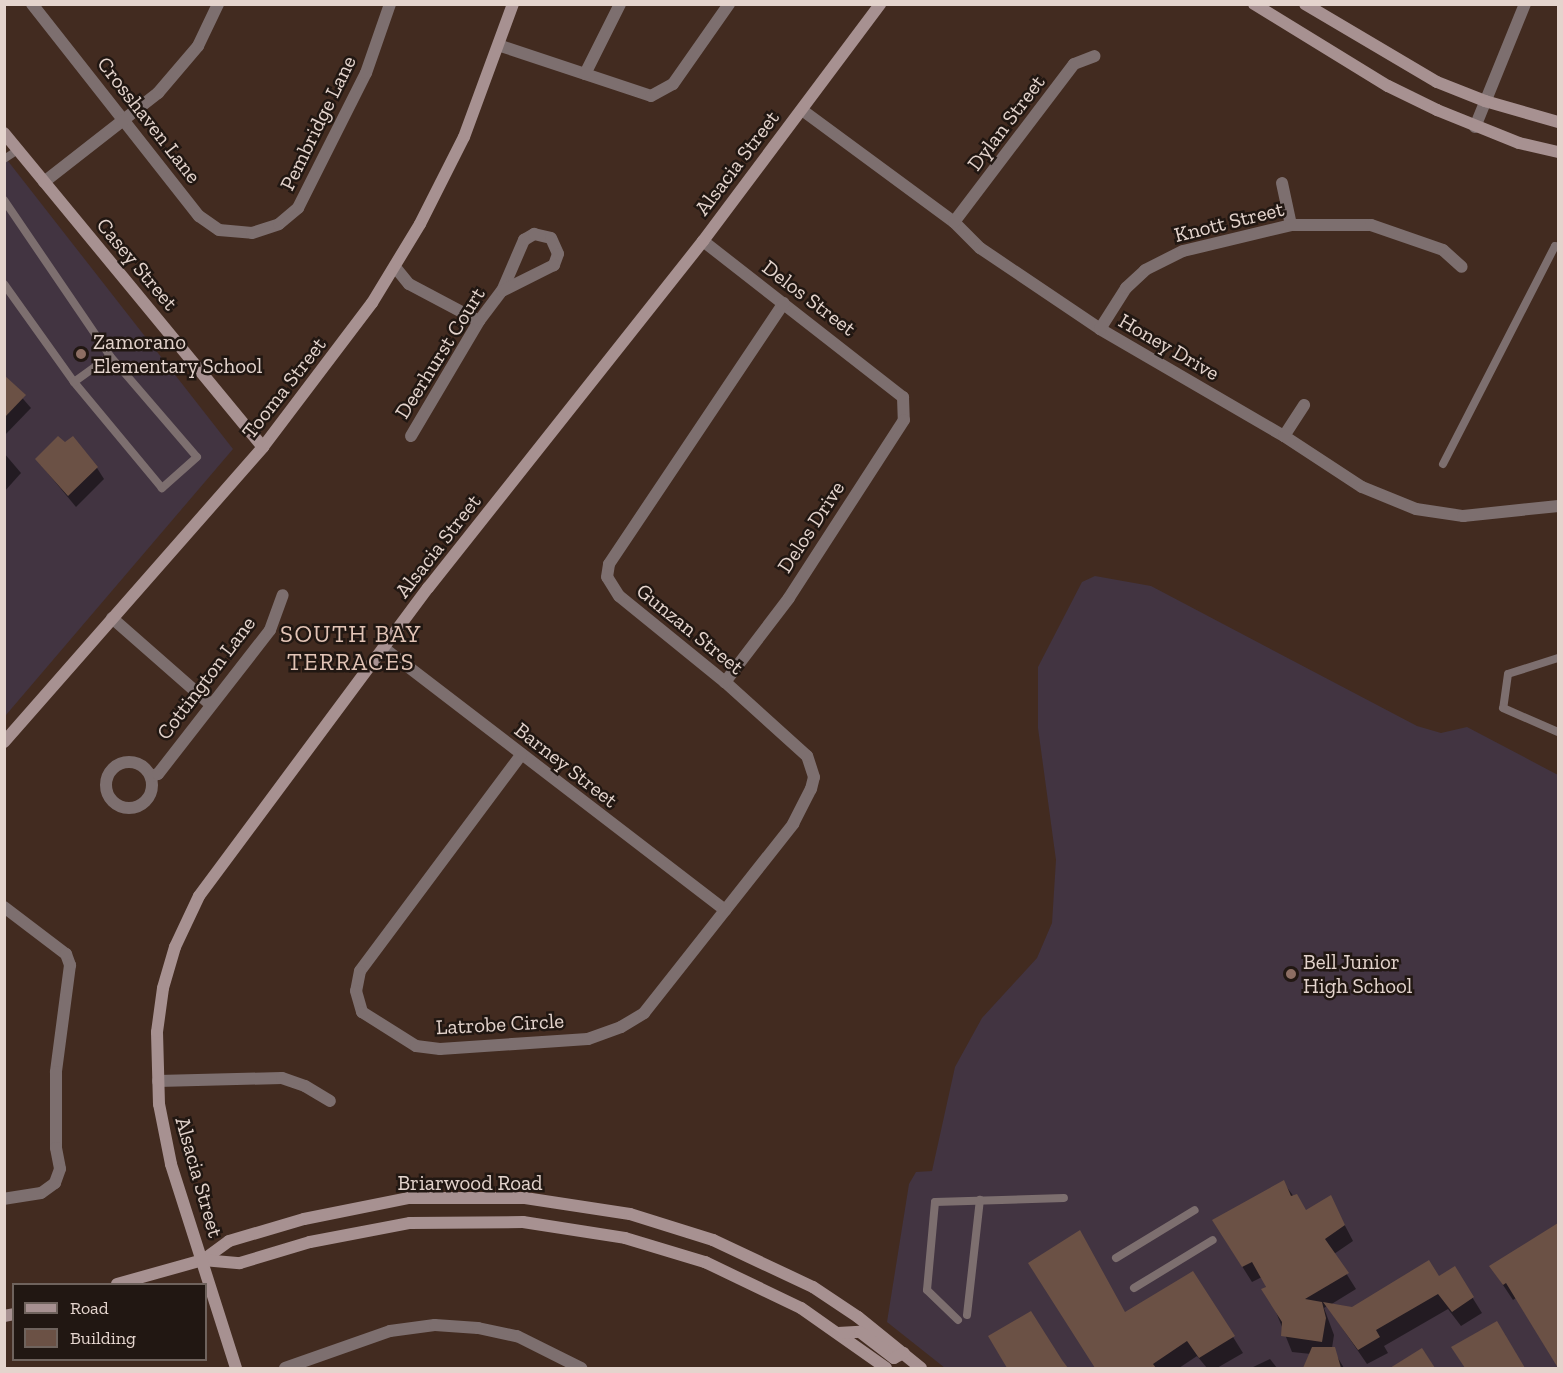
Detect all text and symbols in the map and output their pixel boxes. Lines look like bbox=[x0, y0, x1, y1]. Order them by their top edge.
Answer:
street label: Crosshaven Lane bbox=[92, 52, 206, 188]
street label: Pembridge Lane bbox=[275, 52, 361, 194]
street label: Dylan Street bbox=[962, 70, 1050, 176]
street label: Alsacia Street bbox=[690, 106, 784, 220]
street label: Knott Street bbox=[1172, 196, 1286, 248]
street label: Casey Street bbox=[91, 213, 183, 315]
street label: Delos Street bbox=[757, 255, 861, 341]
street label: Deerhurst Court bbox=[390, 283, 490, 423]
street label: Honey Drive bbox=[1114, 308, 1224, 386]
place label: Zamorano Elementary School bbox=[93, 329, 263, 379]
street label: Tooma Street bbox=[237, 332, 331, 444]
marker: Zamorano Elementary School bbox=[74, 347, 88, 361]
street label: Delos Drive bbox=[772, 476, 850, 578]
street label: Alsacia Street bbox=[390, 489, 486, 603]
street label: Gunzan Street bbox=[631, 578, 749, 680]
street label: Cottington Lane bbox=[151, 611, 261, 745]
district label: SOUTH BAY TERRACES bbox=[280, 620, 422, 676]
street label: Barney Street bbox=[509, 717, 623, 813]
place label: Bell Junior High School bbox=[1303, 949, 1413, 999]
marker: Bell Junior High School bbox=[1284, 967, 1298, 981]
street label: Latrobe Circle bbox=[435, 1008, 565, 1040]
street label: Alsacia Street bbox=[170, 1114, 228, 1240]
street label: Briarwood Road bbox=[397, 1170, 543, 1196]
legend bbox=[12, 1283, 207, 1361]
text: Road bbox=[70, 1297, 109, 1319]
text: Building bbox=[70, 1327, 136, 1349]

